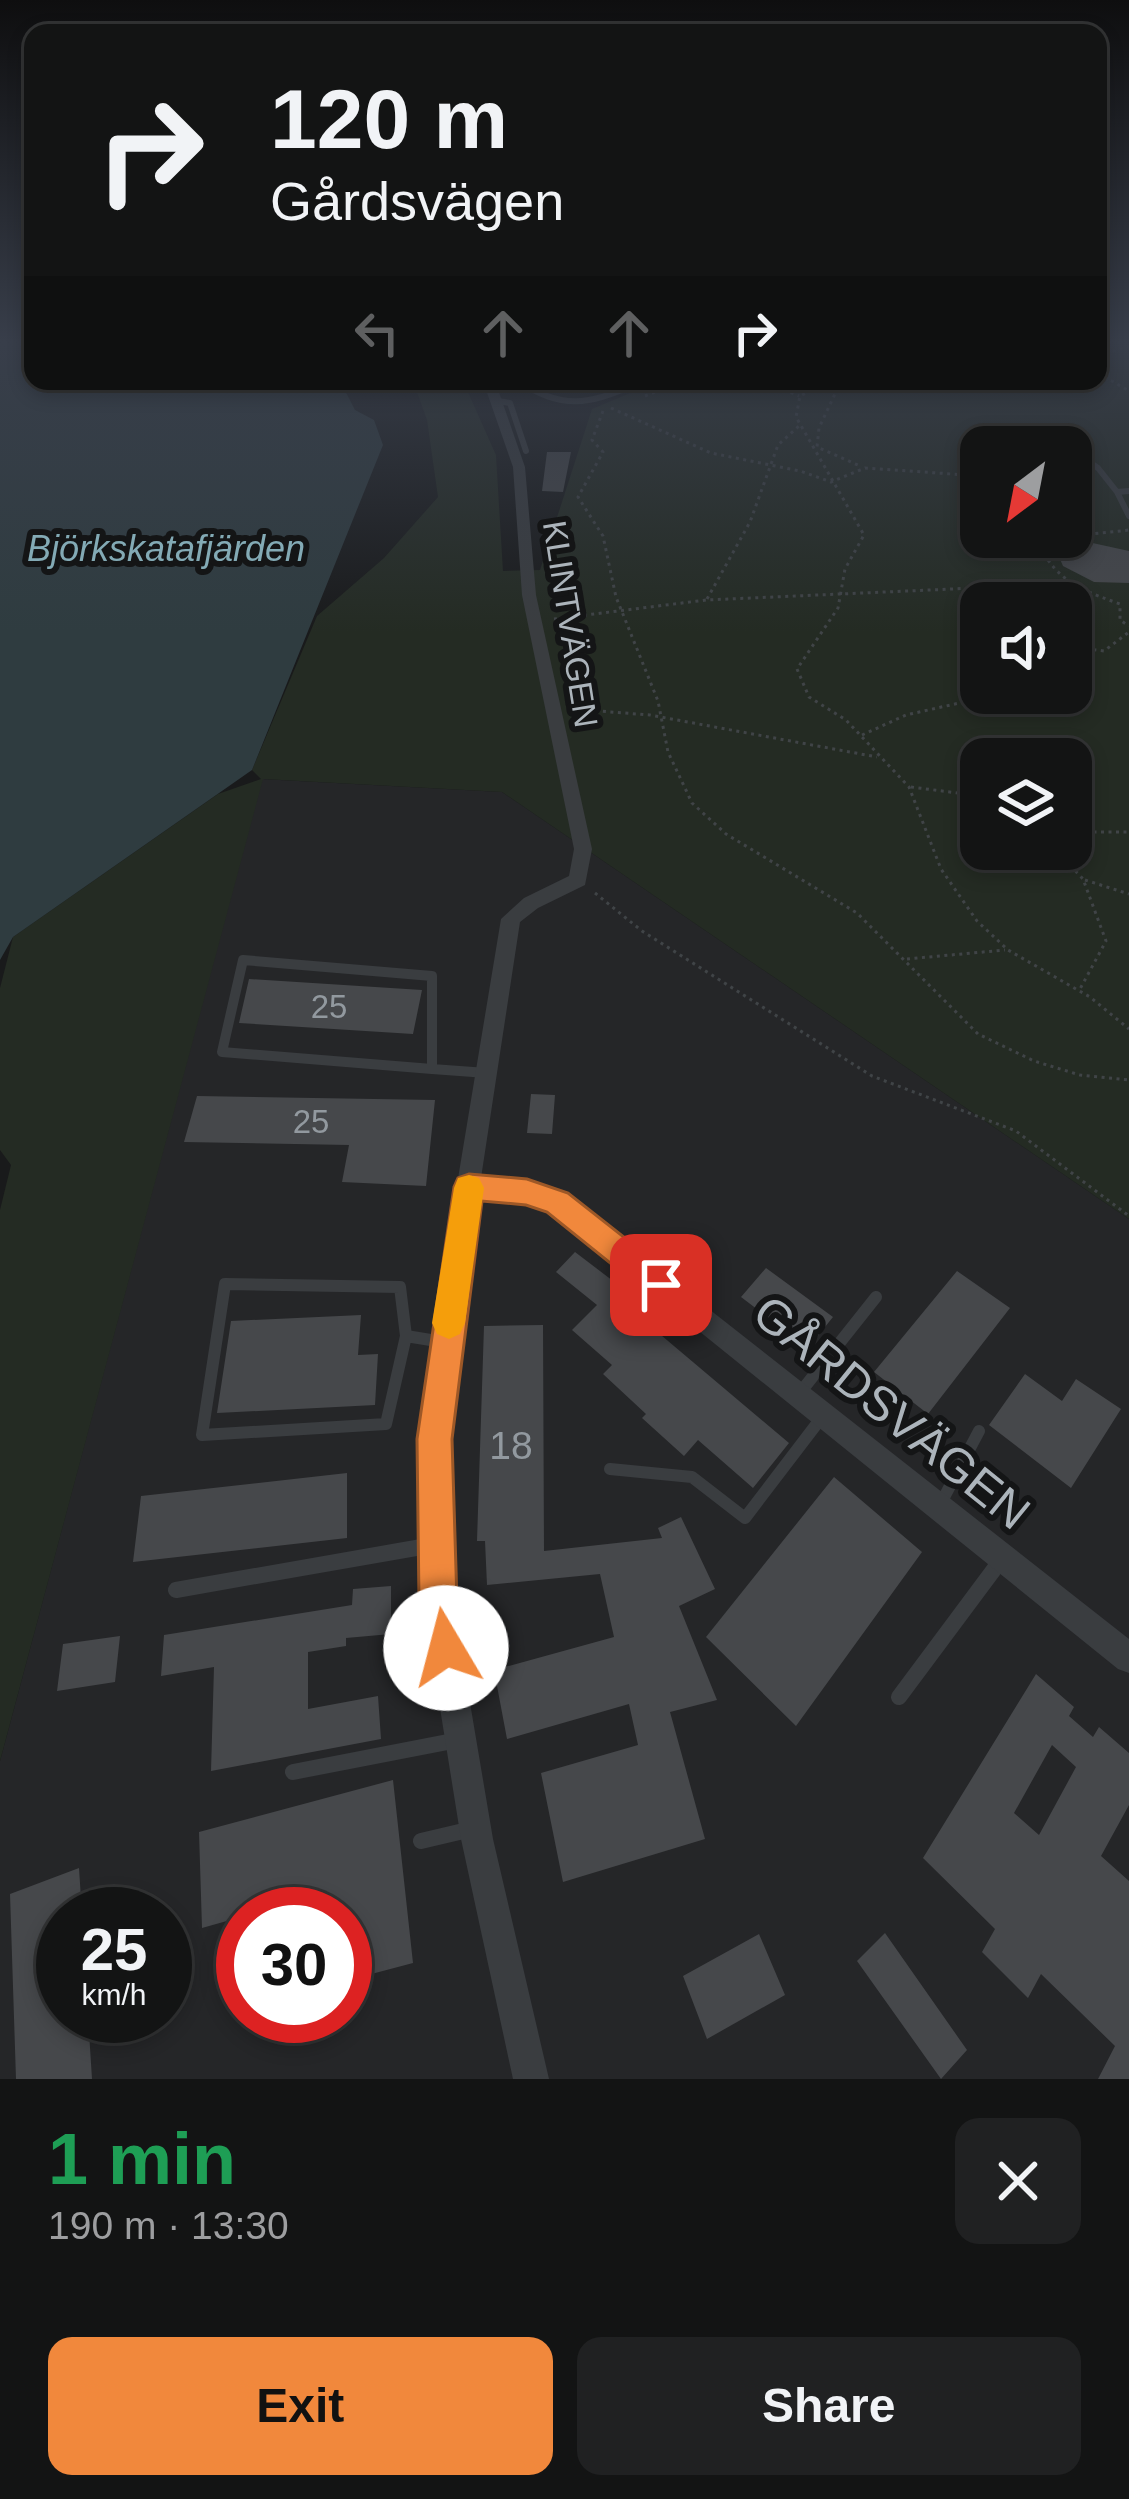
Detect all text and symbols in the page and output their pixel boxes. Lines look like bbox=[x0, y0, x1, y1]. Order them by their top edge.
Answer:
icon: right bbox=[72, 72, 228, 228]
text: 120 m bbox=[270, 72, 508, 166]
text: Gårdsvägen bbox=[270, 171, 564, 231]
icon: left bbox=[344, 300, 410, 366]
icon: ahead bbox=[470, 300, 536, 366]
icon: ahead bbox=[596, 300, 662, 366]
icon: right bbox=[722, 300, 788, 366]
north arrow bbox=[960, 426, 1092, 558]
map controls bbox=[960, 426, 1092, 870]
street label: KLINTVÄGEN bbox=[536, 518, 605, 730]
water label: Björkskatafjärden bbox=[27, 528, 305, 569]
button: sound bbox=[960, 582, 1092, 714]
button: layers bbox=[960, 738, 1092, 870]
house number: 25 bbox=[311, 988, 347, 1025]
house number: 25 bbox=[293, 1103, 329, 1140]
pin bbox=[610, 1234, 712, 1336]
icon: arrive bbox=[628, 1252, 694, 1318]
street label: GÅRDSVÄGEN bbox=[743, 1285, 1040, 1540]
house number: 18 bbox=[489, 1424, 533, 1467]
position arrow bbox=[383, 1585, 509, 1711]
speed limit sign: 30 bbox=[216, 1887, 372, 2043]
text: 25 bbox=[81, 1916, 147, 1983]
text: km/h bbox=[81, 1978, 147, 2011]
button: close bbox=[955, 2118, 1081, 2244]
text: 1 min bbox=[48, 2119, 236, 2199]
text: 190 m · 13:30 bbox=[48, 2204, 289, 2247]
button: Exit bbox=[48, 2337, 553, 2475]
button: Share bbox=[577, 2337, 1081, 2475]

